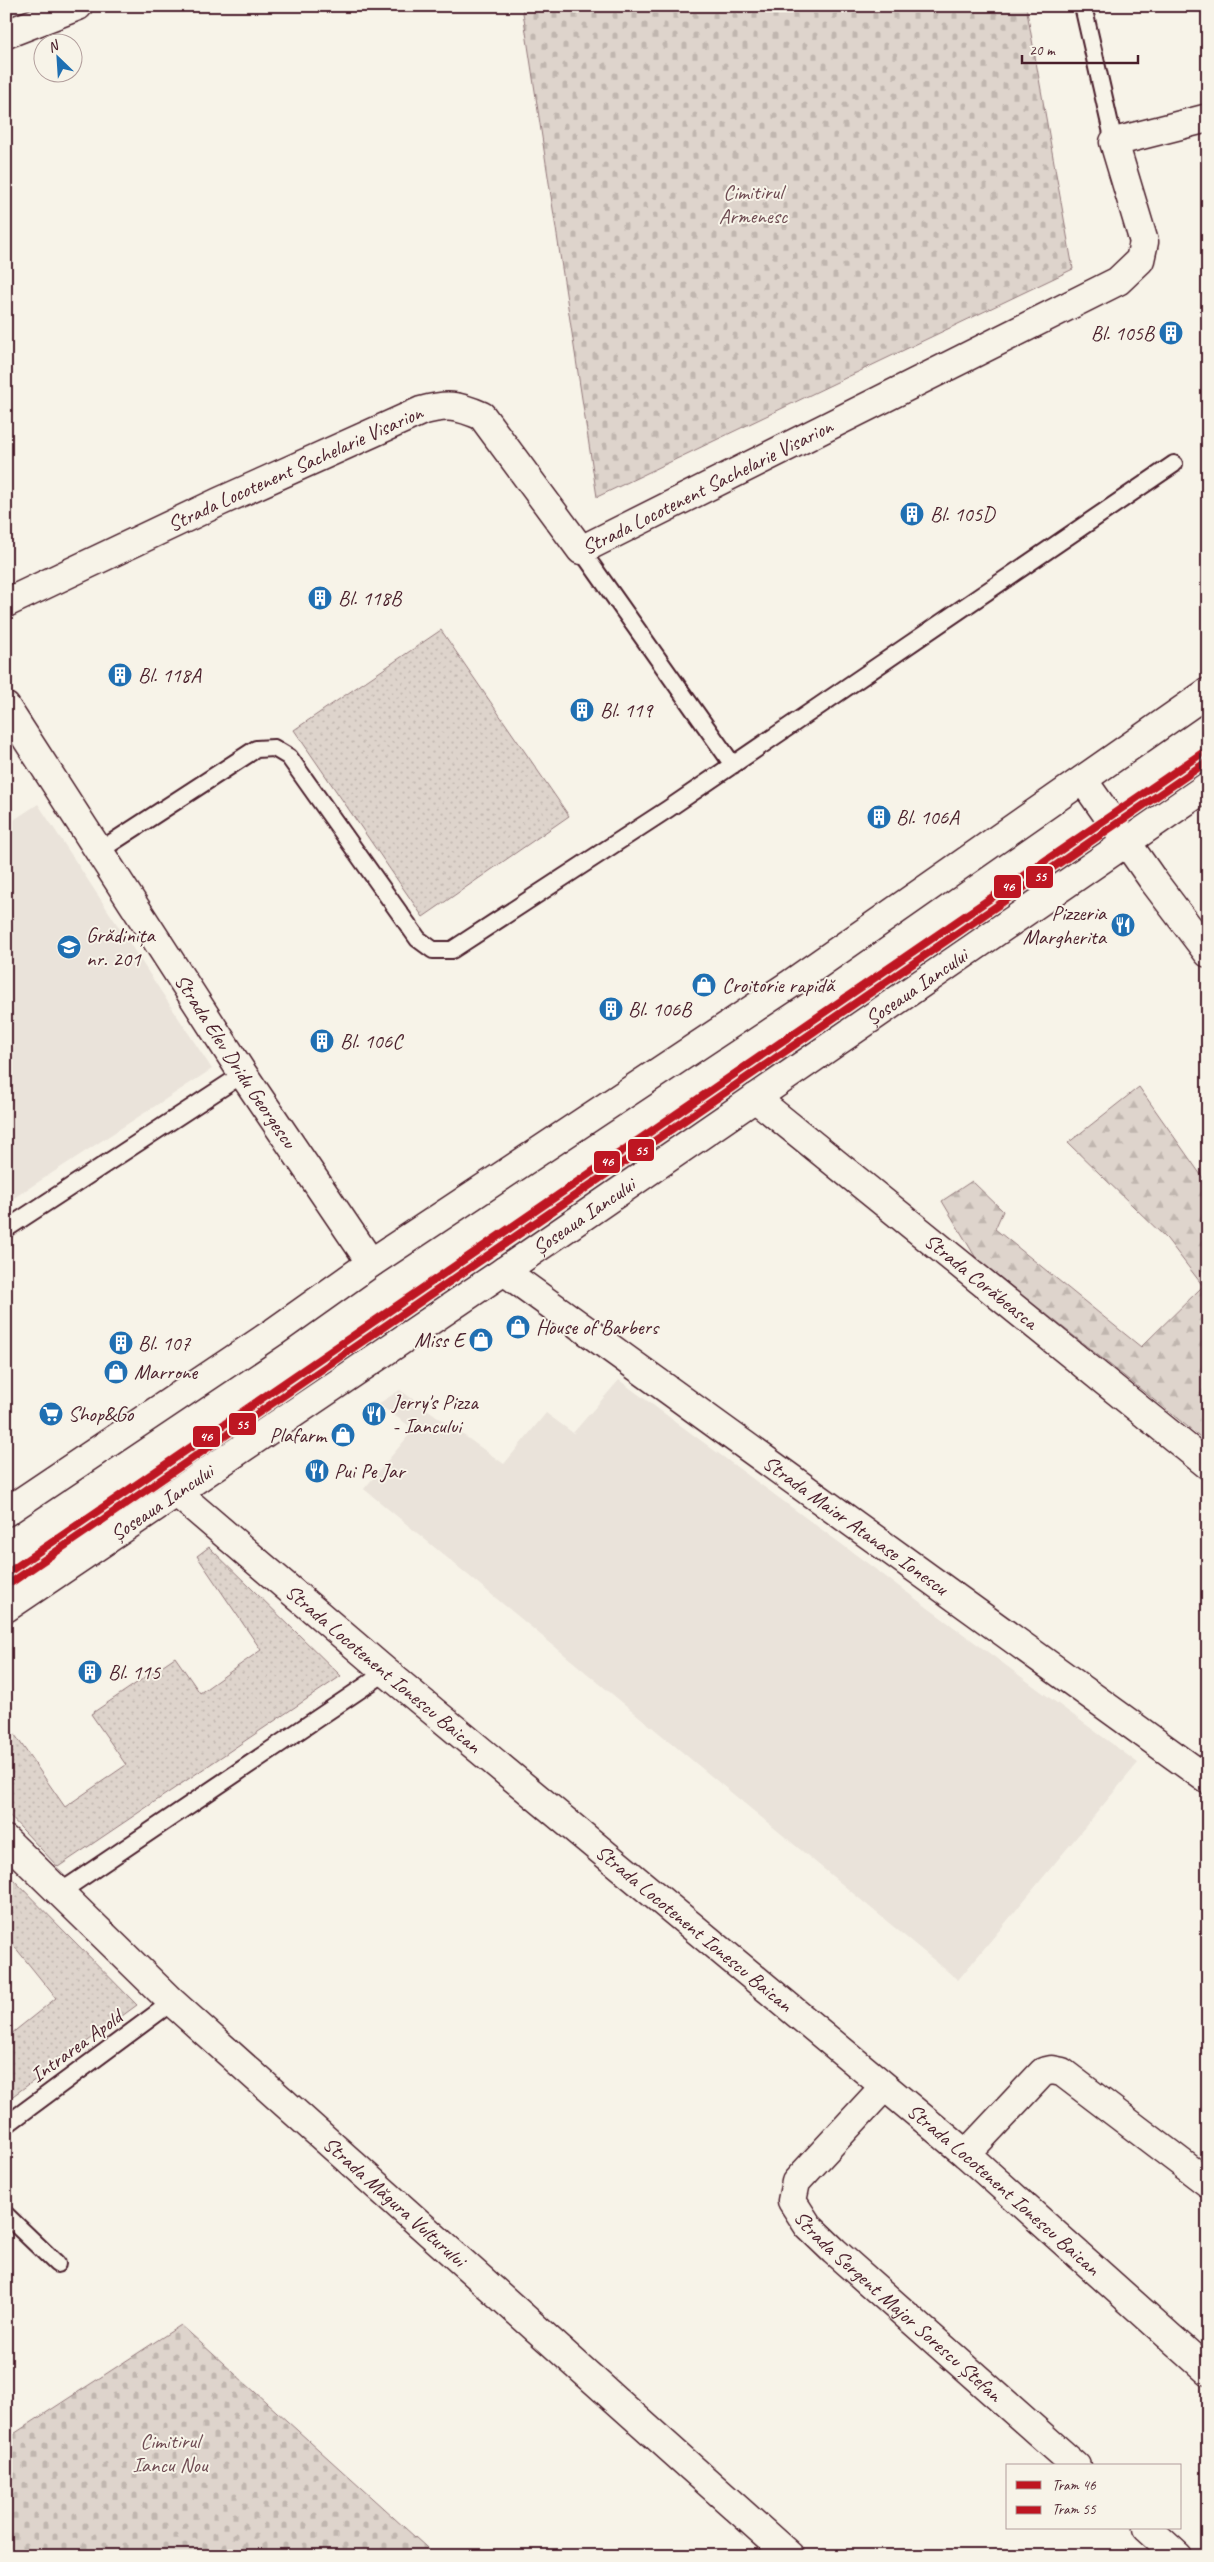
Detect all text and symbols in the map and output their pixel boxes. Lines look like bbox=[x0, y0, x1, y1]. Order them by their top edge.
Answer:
north arrow bbox=[32, 32, 82, 82]
scale bar bbox=[1022, 32, 1138, 64]
text: N bbox=[45, 36, 62, 56]
text: 20 m bbox=[1029, 41, 1056, 60]
park label: Cimitirul Armenesc bbox=[719, 179, 789, 229]
place label: Bl. 105B bbox=[1091, 320, 1156, 346]
building icon: Bl. 105B bbox=[1158, 320, 1184, 346]
street label: Strada Locotenent Sachelarie Visarion bbox=[163, 398, 428, 537]
street label: Strada Locotenent Sachelarie Visarion bbox=[577, 412, 838, 560]
building icon: Bl. 105D bbox=[899, 501, 925, 527]
place label: Bl. 105D bbox=[930, 501, 996, 527]
building icon: Bl. 118B bbox=[307, 585, 333, 611]
place label: Bl. 118B bbox=[338, 585, 403, 611]
building icon: Bl. 118A bbox=[107, 662, 133, 688]
place label: Bl. 118A bbox=[138, 662, 202, 688]
building icon: Bl. 119 bbox=[569, 697, 595, 723]
place label: Bl. 119 bbox=[600, 697, 654, 723]
building icon: Bl. 106A bbox=[866, 804, 892, 830]
place label: Bl. 106A bbox=[896, 804, 960, 830]
line badge: 55 bbox=[1025, 865, 1054, 889]
text: 55 bbox=[1034, 868, 1048, 885]
line badge: 46 bbox=[993, 874, 1022, 899]
text: 46 bbox=[1002, 878, 1016, 895]
place label: Pizzeria Margherita bbox=[1023, 900, 1108, 950]
restaurant icon: Pizzeria Margherita bbox=[1110, 912, 1136, 938]
place label: Grădinița nr. 201 bbox=[86, 922, 156, 972]
school or university icon: Grădinița nr. 201 bbox=[56, 934, 82, 960]
street label: Șoseaua Iancului bbox=[860, 941, 975, 1031]
street label: Strada Elev Dridu Georgescu bbox=[169, 969, 303, 1154]
shop icon: Croitorie rapidă bbox=[691, 972, 717, 998]
place label: Croitorie rapidă bbox=[722, 972, 836, 998]
building icon: Bl. 106B bbox=[598, 996, 624, 1022]
place label: Bl. 106B bbox=[628, 996, 693, 1022]
building icon: Bl. 106C bbox=[309, 1028, 335, 1054]
place label: Bl. 106C bbox=[340, 1028, 404, 1054]
line badge: 55 bbox=[627, 1138, 655, 1162]
text: 55 bbox=[635, 1142, 649, 1159]
line badge: 46 bbox=[593, 1150, 621, 1174]
text: 46 bbox=[601, 1153, 615, 1170]
street label: Șoseaua Iancului bbox=[527, 1170, 642, 1260]
street label: Strada Corăbeasca bbox=[919, 1228, 1045, 1336]
shop icon: House of Barbers bbox=[505, 1314, 531, 1340]
place label: House of Barbers bbox=[536, 1314, 660, 1340]
place label: Miss E bbox=[414, 1327, 467, 1353]
shop icon: Miss E bbox=[468, 1327, 494, 1353]
building icon: Bl. 107 bbox=[108, 1330, 134, 1356]
place label: Bl. 107 bbox=[138, 1330, 192, 1356]
shop icon: Marrone bbox=[103, 1359, 129, 1385]
place label: Marrone bbox=[134, 1359, 198, 1385]
place label: Jerry's Pizza - Iancului bbox=[391, 1389, 479, 1439]
supermarket icon: Shop&Go bbox=[38, 1401, 64, 1427]
place label: Shop&Go bbox=[68, 1401, 135, 1427]
restaurant icon: Jerry's Pizza - Iancului bbox=[361, 1401, 387, 1427]
line badge: 55 bbox=[228, 1412, 257, 1436]
text: 55 bbox=[236, 1416, 250, 1433]
place label: Plafarm bbox=[269, 1422, 328, 1448]
shop icon: Plafarm bbox=[330, 1422, 356, 1448]
line badge: 46 bbox=[192, 1425, 221, 1448]
text: 46 bbox=[200, 1428, 214, 1445]
street label: Strada Maior Atanase Ionescu bbox=[758, 1450, 954, 1602]
street label: Șoseaua Iancului bbox=[105, 1457, 221, 1547]
restaurant icon: Pui Pe Jar bbox=[304, 1458, 330, 1484]
place label: Pui Pe Jar bbox=[334, 1458, 407, 1484]
street label: Strada Locotenent Ionescu Baican bbox=[280, 1579, 487, 1759]
building icon: Bl. 115 bbox=[77, 1659, 103, 1685]
place label: Bl. 115 bbox=[108, 1659, 162, 1685]
street label: Strada Locotenent Ionescu Baican bbox=[590, 1839, 798, 2018]
street label: Intrarea Apold bbox=[25, 2002, 130, 2088]
street label: Strada Locotenent Ionescu Baican bbox=[902, 2098, 1106, 2281]
street label: Strada Măgura Vulturului bbox=[318, 2131, 474, 2274]
street label: Strada Sergent Major Sorescu Ștefan bbox=[789, 2206, 1009, 2408]
park label: Cimitirul Iancu Nou bbox=[133, 2428, 209, 2478]
legend bbox=[1006, 2464, 1182, 2530]
text: Tram 46 bbox=[1052, 2476, 1097, 2495]
text: Tram 55 bbox=[1052, 2500, 1097, 2519]

